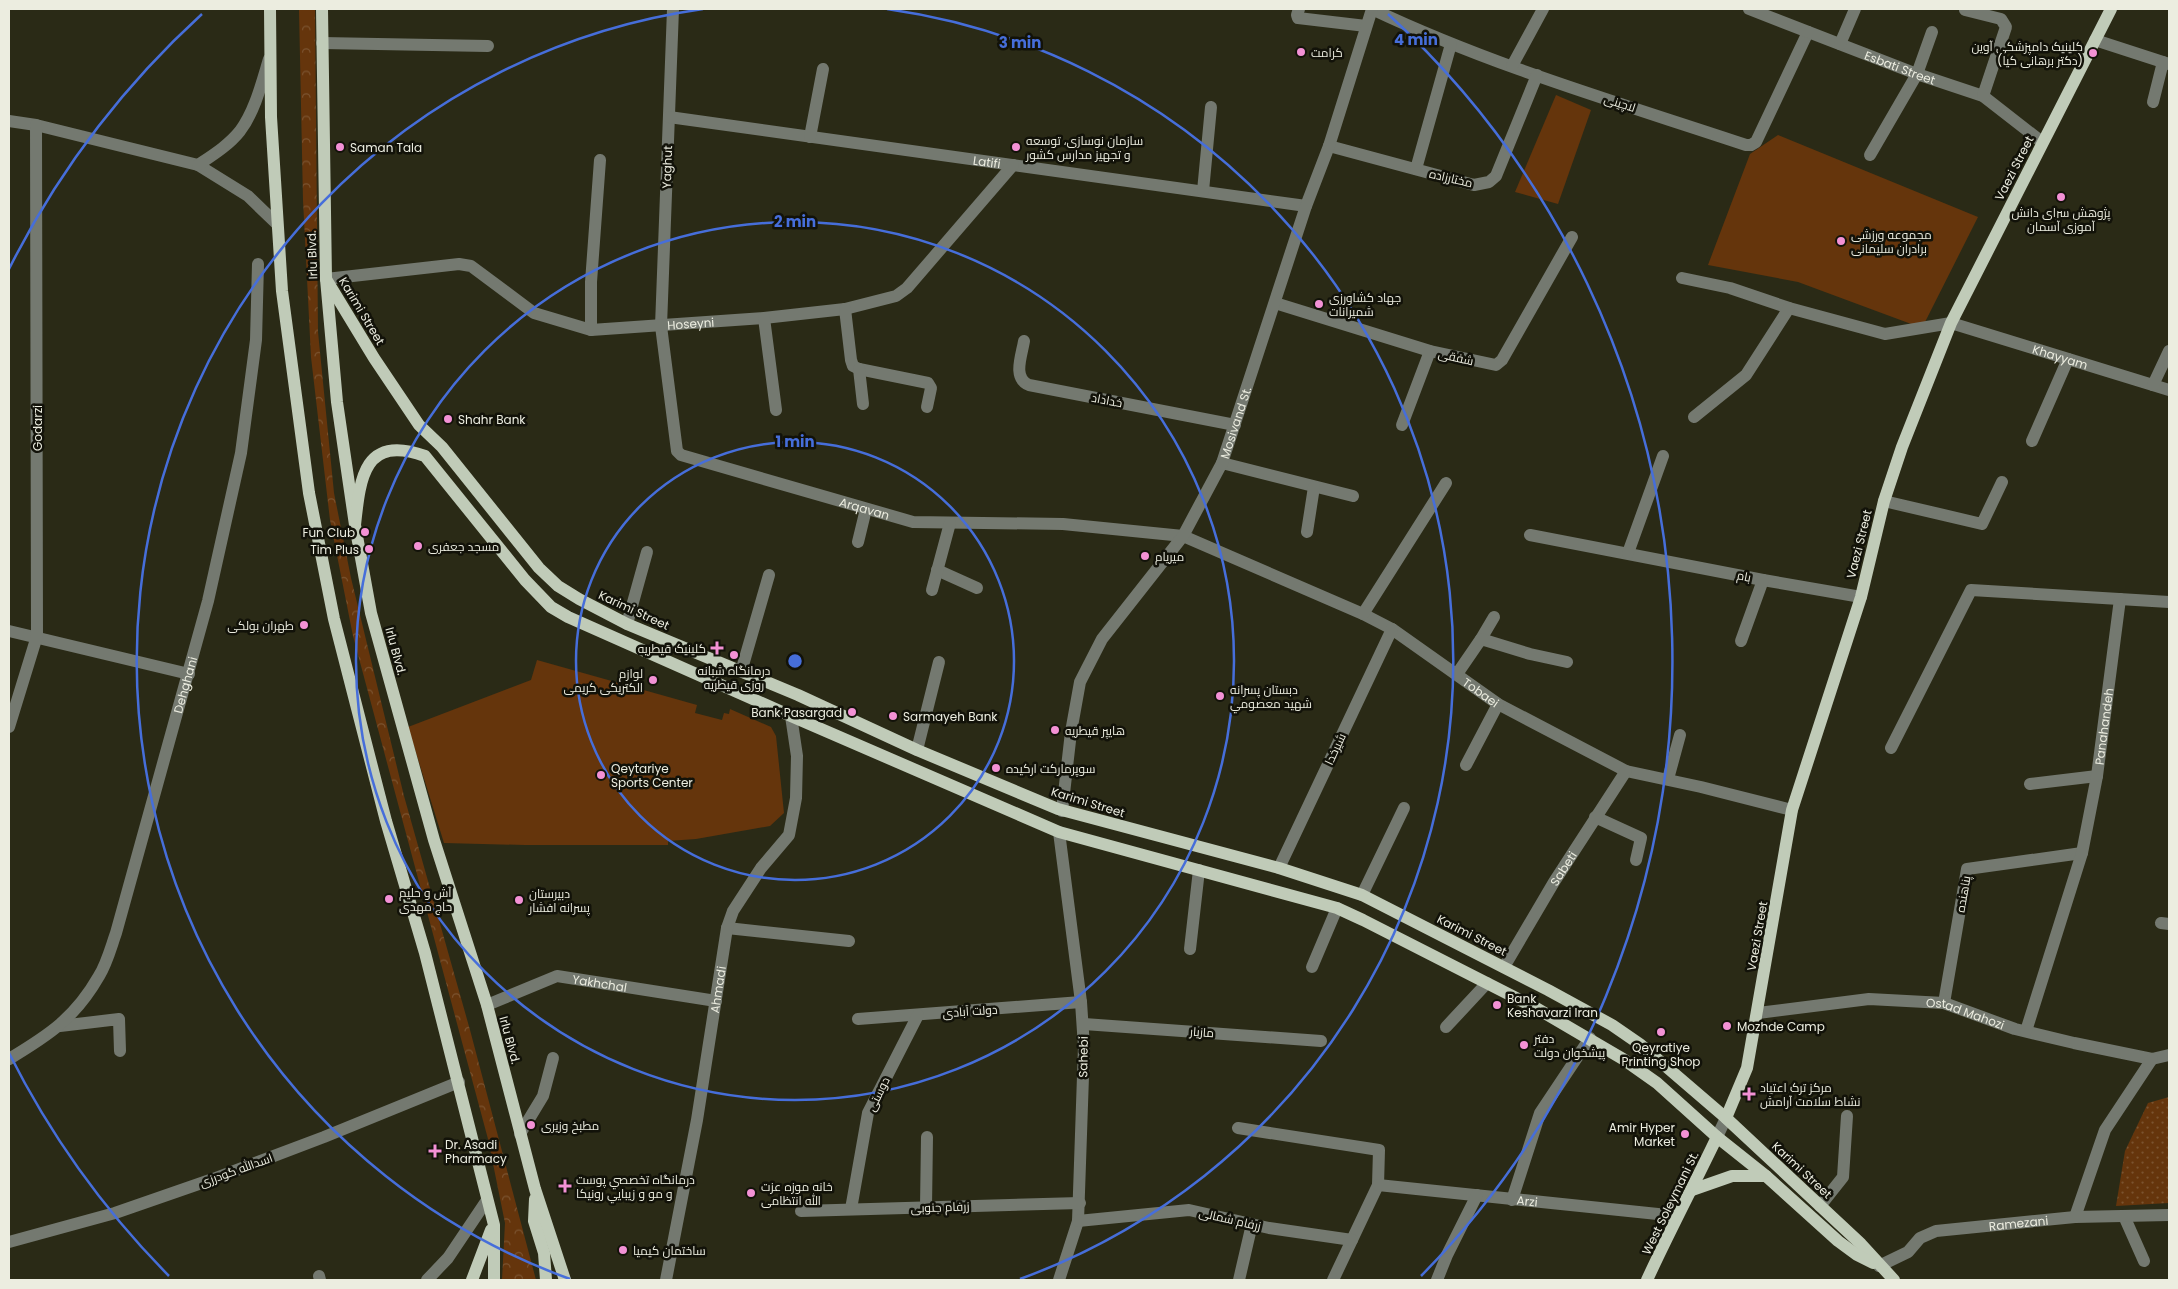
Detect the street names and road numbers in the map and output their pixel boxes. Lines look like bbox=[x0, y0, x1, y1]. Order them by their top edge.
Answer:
street label: Esbati Street bbox=[1862, 46, 1938, 88]
street label: لاچینی bbox=[1602, 90, 1638, 117]
street label: Vaezi Street bbox=[1990, 133, 2038, 203]
street label: Yaghut bbox=[658, 145, 676, 189]
street label: Latifi bbox=[972, 151, 1002, 172]
street label: مختارزاده bbox=[1427, 165, 1475, 191]
street label: Irlu Blvd. bbox=[303, 230, 321, 280]
street label: Karimi Street bbox=[335, 274, 389, 348]
street label: Hoseyni bbox=[667, 313, 715, 333]
street label: Khayyam bbox=[2030, 340, 2090, 373]
street label: شفقی bbox=[1437, 345, 1475, 369]
street label: Mosivand St. bbox=[1215, 384, 1255, 461]
street label: خداداد bbox=[1090, 389, 1124, 411]
street label: Godarzi bbox=[29, 405, 46, 451]
street label: Arqavan bbox=[838, 493, 892, 523]
street label: Vaezi Street bbox=[1842, 508, 1876, 580]
street label: بام bbox=[1735, 566, 1753, 586]
street label: Karimi Street bbox=[596, 586, 672, 634]
street label: Irlu Blvd. bbox=[381, 625, 411, 677]
street label: Dehghani bbox=[169, 654, 201, 715]
street label: Tobaei bbox=[1460, 673, 1503, 711]
street label: Panahandeh bbox=[2090, 687, 2117, 766]
street label: شیرخدا bbox=[1320, 730, 1350, 768]
street label: Karimi Street bbox=[1049, 783, 1127, 821]
street label: Sabeti bbox=[1545, 848, 1580, 889]
street label: پناهنده bbox=[1951, 874, 1976, 914]
street label: Vaezi Street bbox=[1743, 900, 1771, 972]
street label: Karimi Street bbox=[1434, 910, 1510, 960]
street label: Ahmadi bbox=[705, 965, 729, 1014]
street label: Yakhchal bbox=[571, 970, 628, 995]
street label: Ostad Mahozi bbox=[1926, 994, 2007, 1033]
street label: دولت آبادی bbox=[942, 1001, 998, 1021]
street label: Irlu Blvd. bbox=[495, 1014, 525, 1066]
street label: مازیار bbox=[1188, 1023, 1215, 1041]
street label: Sahebi bbox=[1074, 1036, 1092, 1078]
street label: دوستی bbox=[862, 1074, 894, 1114]
street label: Karimi Street bbox=[1768, 1138, 1836, 1202]
street label: West Soleymani St. bbox=[1638, 1148, 1702, 1258]
street label: اسدالله گودرزی bbox=[197, 1149, 275, 1191]
street label: Arzi bbox=[1516, 1191, 1539, 1210]
street label: زرفام جنوبی bbox=[910, 1197, 970, 1217]
street label: زرفام شمالی bbox=[1197, 1204, 1263, 1234]
street label: Ramezani bbox=[1988, 1211, 2049, 1234]

